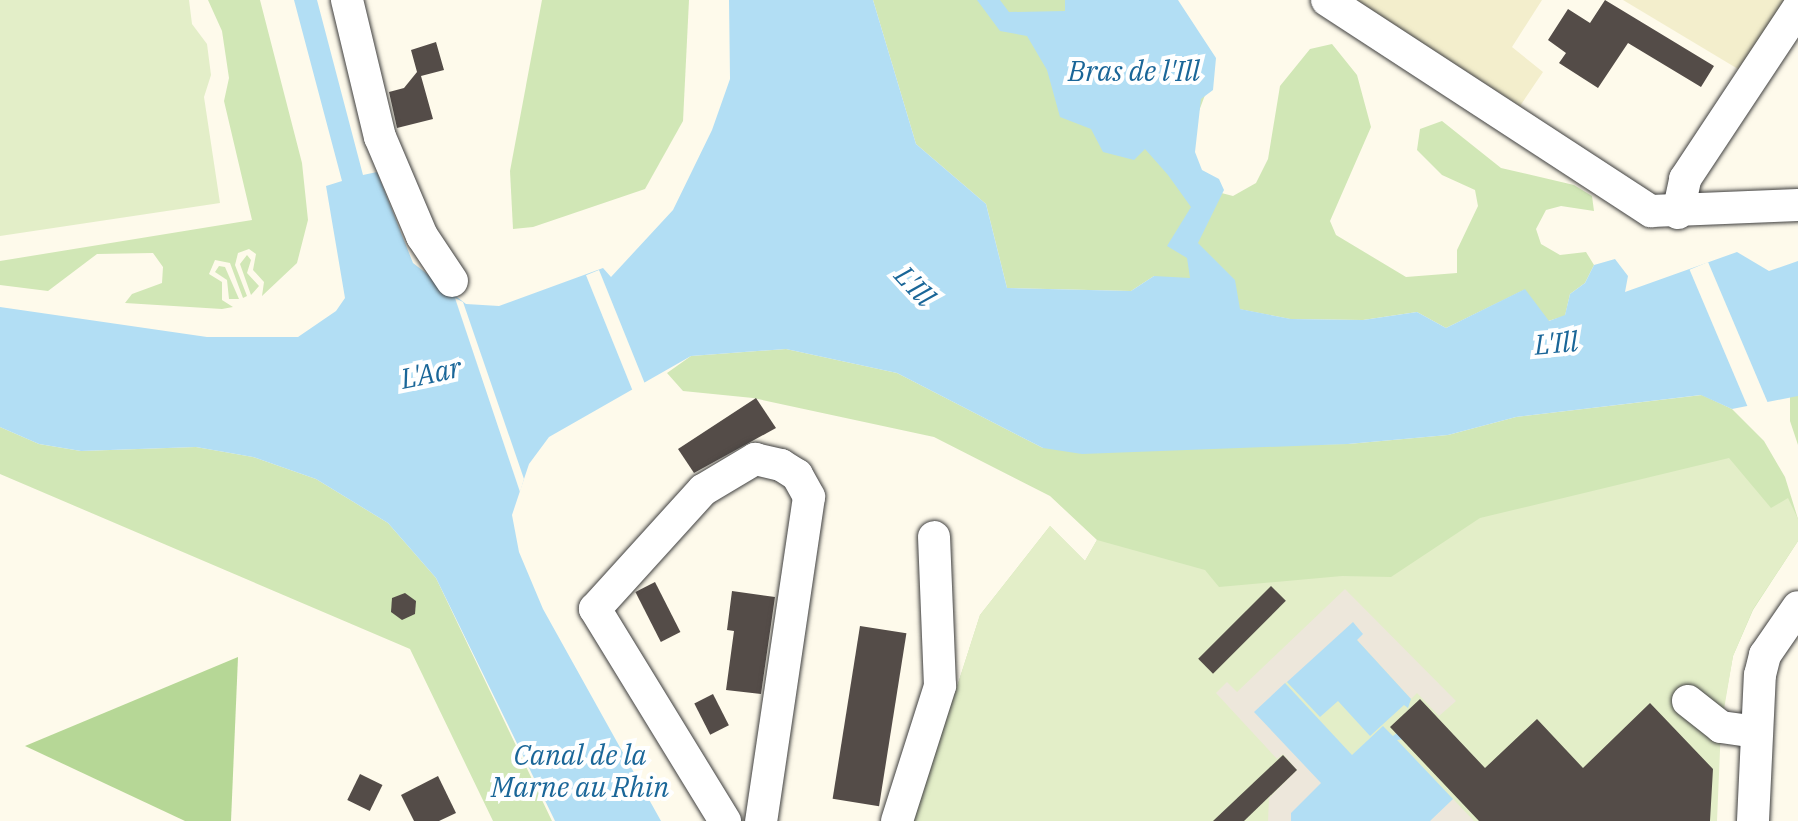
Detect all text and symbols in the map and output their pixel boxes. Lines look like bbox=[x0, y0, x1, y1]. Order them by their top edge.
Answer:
water label: Bras de l'Ill bbox=[1068, 54, 1200, 88]
water label: L'Ill bbox=[888, 259, 942, 313]
water label: L'Ill bbox=[1533, 324, 1579, 362]
water label: L'Aar bbox=[398, 350, 464, 396]
water label: Canal de la Marne au Rhin bbox=[491, 738, 669, 804]

